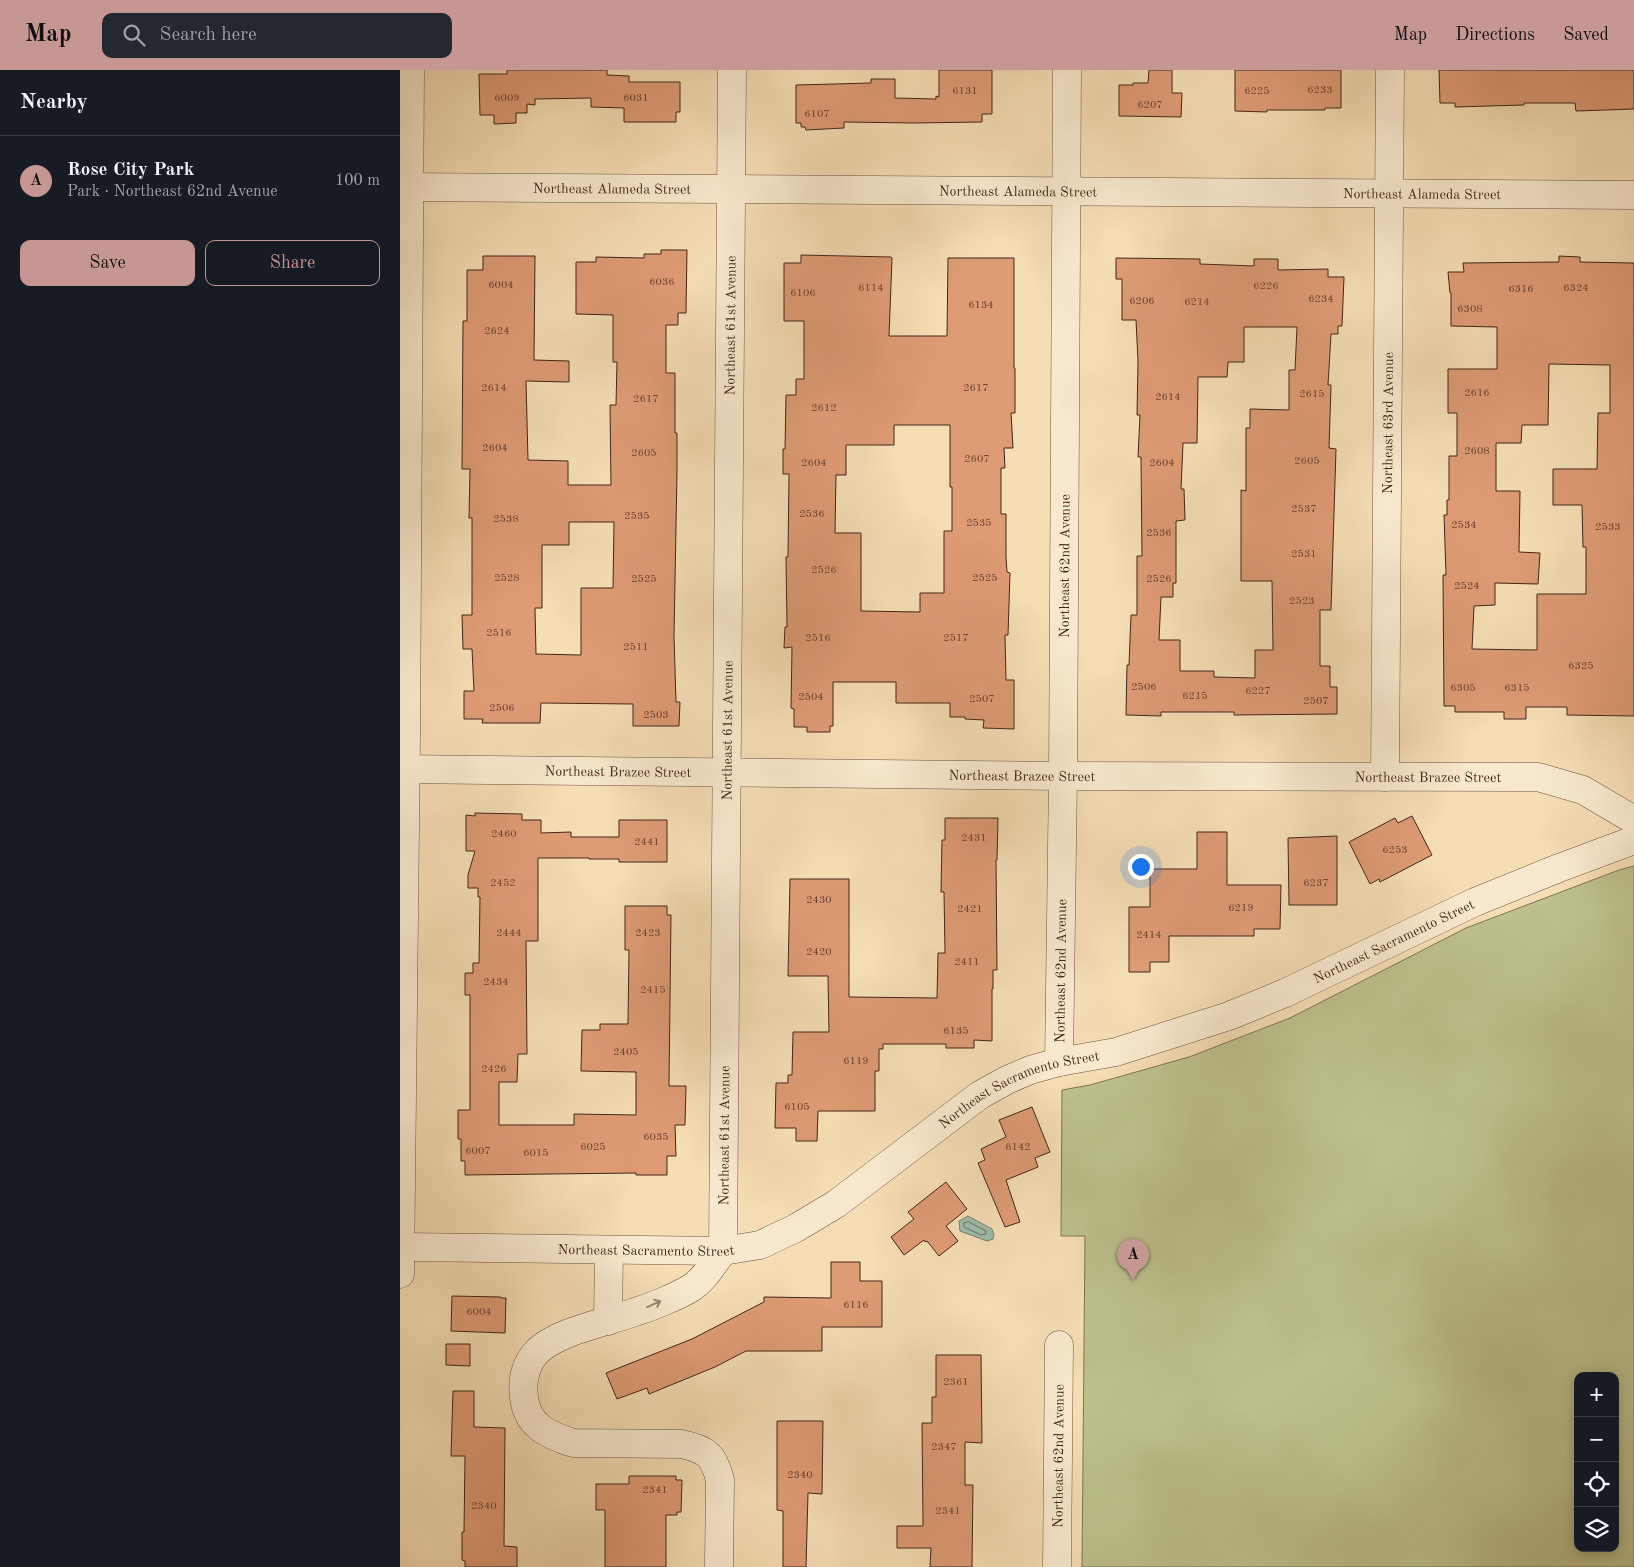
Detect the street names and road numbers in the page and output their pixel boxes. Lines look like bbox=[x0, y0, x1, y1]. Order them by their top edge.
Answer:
street label: Northeast Alameda Street bbox=[533, 182, 691, 197]
street label: Northeast Alameda Street bbox=[939, 184, 1097, 200]
street label: Northeast Alameda Street bbox=[1343, 187, 1501, 202]
street label: Northeast 61st Avenue bbox=[724, 255, 739, 395]
street label: Northeast 63rd Avenue bbox=[1381, 352, 1396, 494]
street label: Northeast 62nd Avenue bbox=[1058, 494, 1073, 638]
street label: Northeast 61st Avenue bbox=[720, 660, 736, 800]
street label: Northeast Brazee Street bbox=[545, 765, 692, 780]
street label: Northeast Brazee Street bbox=[948, 769, 1095, 784]
street label: Northeast Brazee Street bbox=[1355, 771, 1501, 785]
street label: Northeast Sacramento Street bbox=[1311, 897, 1477, 986]
street label: Northeast 62nd Avenue bbox=[1053, 899, 1069, 1043]
street label: Northeast Sacramento Street bbox=[937, 1049, 1101, 1132]
street label: Northeast 61st Avenue bbox=[717, 1065, 732, 1205]
street label: Northeast Sacramento Street bbox=[558, 1243, 736, 1259]
street label: Northeast 62nd Avenue bbox=[1051, 1384, 1067, 1528]

